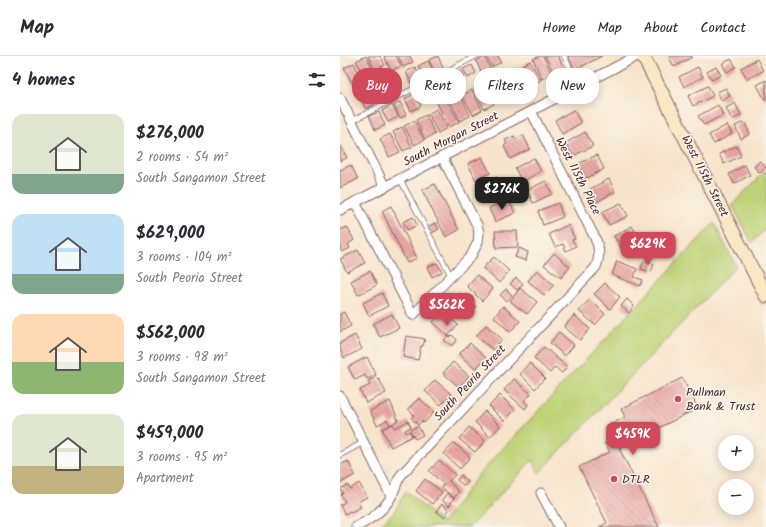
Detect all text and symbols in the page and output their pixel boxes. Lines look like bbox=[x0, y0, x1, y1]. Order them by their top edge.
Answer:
text: Map bbox=[20, 13, 54, 43]
text: Home bbox=[542, 17, 576, 39]
text: Map bbox=[598, 17, 622, 39]
text: About bbox=[644, 17, 678, 39]
text: Contact bbox=[700, 17, 746, 39]
text: 4 homes bbox=[12, 67, 75, 94]
chip: Buy bbox=[352, 68, 402, 104]
chip: Rent bbox=[410, 68, 466, 104]
chip: Filters bbox=[474, 68, 538, 104]
chip: New bbox=[546, 68, 599, 104]
icon: filters bbox=[306, 69, 328, 91]
street label: South Morgan Street bbox=[400, 106, 503, 171]
text: $276,000 bbox=[136, 120, 204, 147]
icon: home bbox=[44, 130, 92, 178]
street label: West 115th Street bbox=[676, 132, 734, 221]
street label: West 115th Place bbox=[550, 134, 606, 219]
text: 2 rooms · 54 m² bbox=[136, 147, 228, 168]
text: South Sangamon Street bbox=[136, 168, 266, 189]
pin: $276K bbox=[474, 177, 530, 211]
text: $276K bbox=[484, 179, 520, 200]
text: $629,000 bbox=[136, 220, 204, 247]
icon: home bbox=[44, 230, 92, 278]
pin: $629K bbox=[620, 232, 676, 266]
text: $629K bbox=[630, 234, 666, 255]
text: 3 rooms · 104 m² bbox=[136, 247, 231, 268]
text: South Peoria Street bbox=[136, 268, 243, 289]
pin: $562K bbox=[419, 293, 475, 327]
text: $562K bbox=[429, 295, 465, 316]
text: $562,000 bbox=[136, 320, 204, 347]
icon: home bbox=[44, 330, 92, 378]
street label: South Peoria Street bbox=[429, 340, 511, 426]
text: 3 rooms · 98 m² bbox=[136, 347, 228, 368]
text: South Sangamon Street bbox=[136, 368, 266, 389]
place label: Pullman Bank & Trust bbox=[686, 383, 756, 416]
marker: Pullman Bank & Trust bbox=[673, 394, 683, 404]
text: $459,000 bbox=[136, 420, 203, 447]
pin: $459K bbox=[605, 422, 661, 456]
text: $459K bbox=[615, 424, 651, 445]
icon: home bbox=[44, 430, 92, 478]
map controls bbox=[718, 435, 754, 515]
button: + bbox=[718, 435, 754, 471]
text: 3 rooms · 95 m² bbox=[136, 447, 227, 468]
text: Apartment bbox=[136, 468, 194, 489]
place label: DTLR bbox=[622, 470, 650, 489]
marker: DTLR bbox=[609, 474, 619, 484]
button: − bbox=[718, 479, 754, 515]

